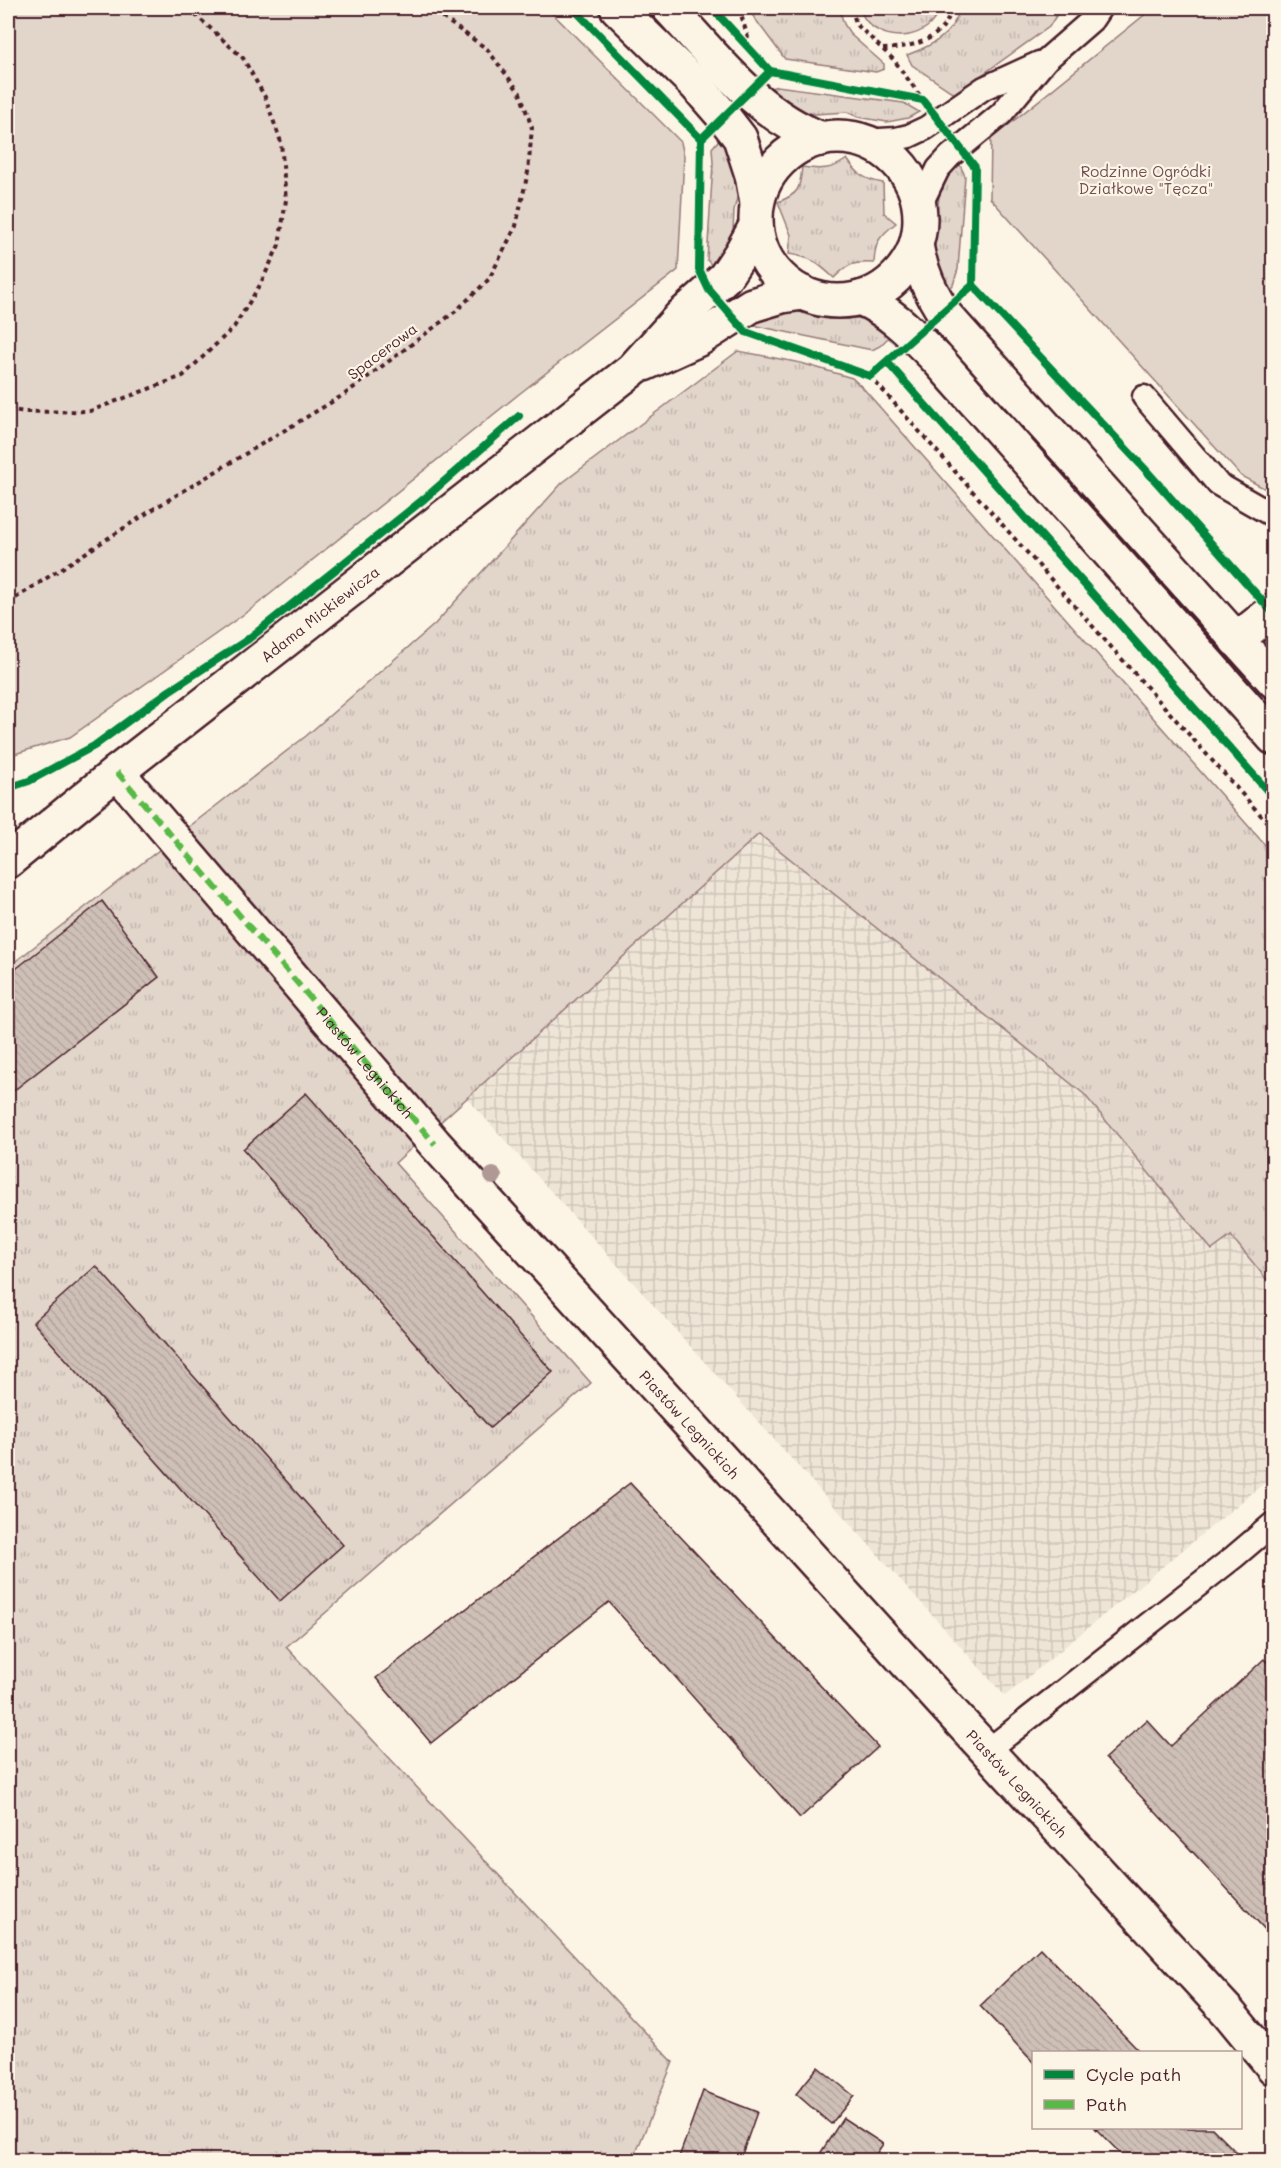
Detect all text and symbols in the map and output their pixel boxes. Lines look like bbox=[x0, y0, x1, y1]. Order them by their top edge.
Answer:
park label: Rodzinne Ogródki Działkowe "Tęcza" bbox=[1079, 161, 1213, 198]
street label: Spacerowa bbox=[343, 318, 421, 384]
street label: Adama Mickiewicza bbox=[256, 561, 383, 666]
street label: Piastów Legnickich bbox=[312, 1003, 418, 1122]
street label: Piastów Legnickich bbox=[635, 1366, 744, 1483]
street label: Piastów Legnickich bbox=[962, 1725, 1072, 1842]
legend bbox=[1032, 2051, 1242, 2129]
text: Cycle path bbox=[1086, 2062, 1181, 2086]
text: Path bbox=[1086, 2092, 1126, 2116]

